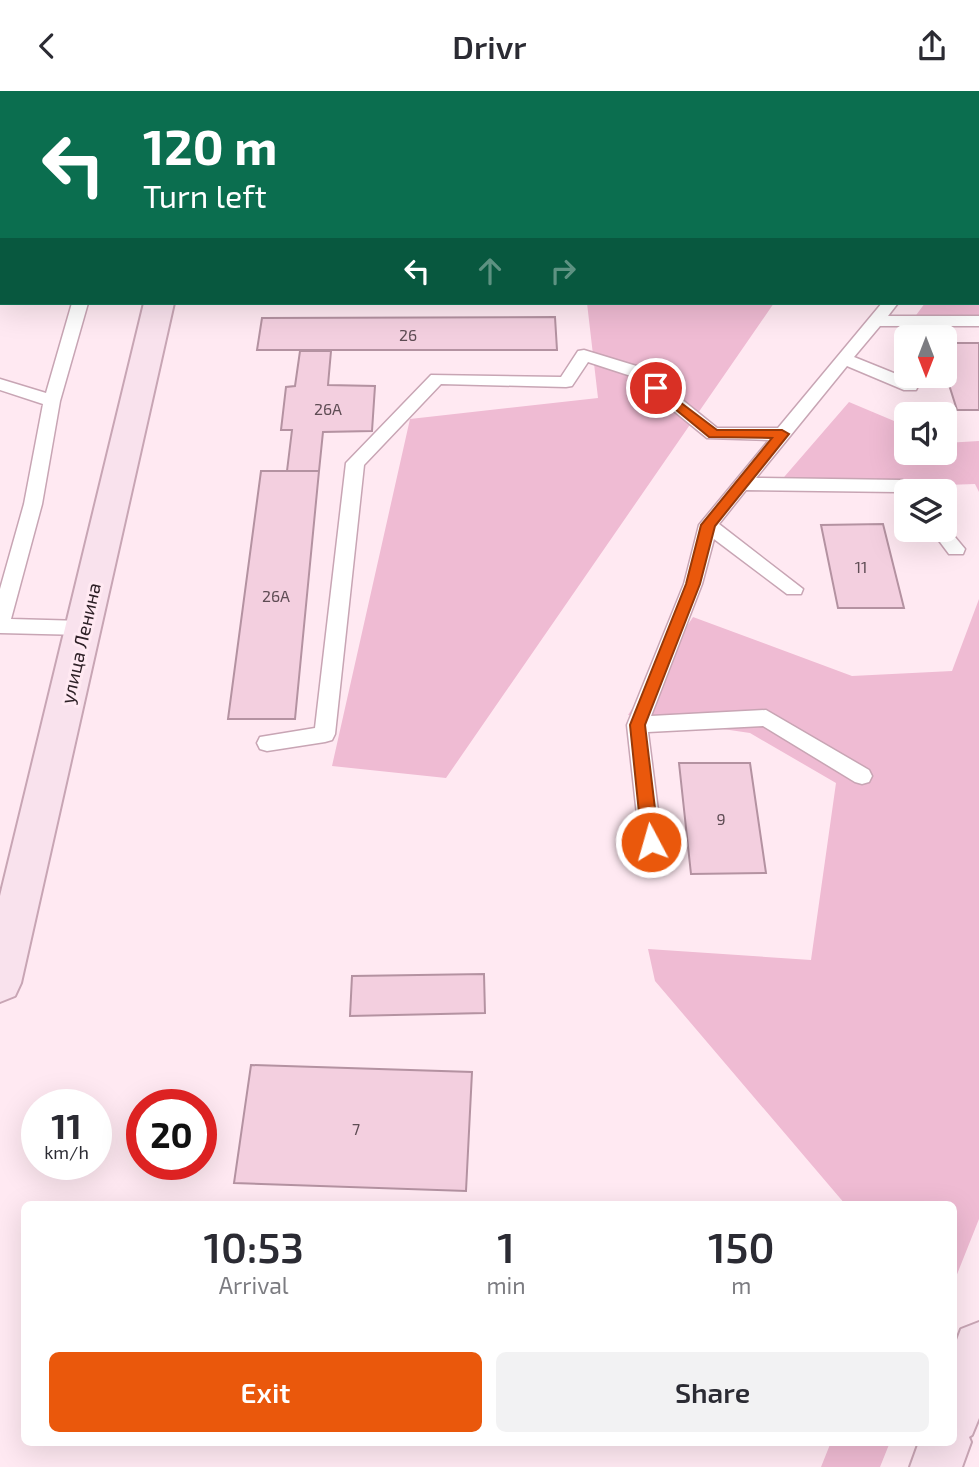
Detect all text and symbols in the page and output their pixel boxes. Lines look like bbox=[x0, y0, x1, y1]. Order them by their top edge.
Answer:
icon: back bbox=[28, 27, 66, 65]
text: Drivr bbox=[452, 27, 527, 65]
icon: share bbox=[913, 27, 951, 65]
text: 120 m bbox=[143, 116, 277, 175]
icon: left bbox=[28, 119, 119, 210]
text: Turn left bbox=[143, 176, 267, 214]
icon: left bbox=[398, 252, 436, 290]
icon: ahead bbox=[471, 252, 509, 290]
icon: right bbox=[544, 252, 582, 290]
house number: 26 bbox=[399, 325, 417, 344]
north arrow bbox=[894, 325, 957, 389]
map controls bbox=[894, 325, 957, 542]
pin bbox=[626, 358, 686, 418]
icon: arrive bbox=[637, 369, 675, 407]
house number: 26А bbox=[314, 399, 342, 418]
button: sound bbox=[894, 402, 957, 465]
button: layers bbox=[894, 479, 957, 542]
house number: 11 bbox=[855, 557, 867, 576]
street label: улица Ленина bbox=[55, 580, 106, 706]
house number: 26А bbox=[262, 586, 290, 605]
position arrow bbox=[614, 805, 688, 879]
house number: 9 bbox=[716, 809, 726, 828]
speed limit sign: 20 bbox=[126, 1089, 217, 1180]
text: 11 bbox=[51, 1104, 82, 1146]
house number: 7 bbox=[352, 1119, 360, 1138]
text: km/h bbox=[44, 1141, 89, 1163]
text: 10:53 bbox=[203, 1221, 304, 1271]
text: 1 bbox=[497, 1221, 515, 1271]
text: 150 bbox=[708, 1221, 775, 1271]
text: Arrival bbox=[219, 1271, 289, 1299]
text: min bbox=[486, 1271, 526, 1299]
text: m bbox=[731, 1271, 751, 1299]
button: Exit bbox=[49, 1352, 482, 1432]
button: Share bbox=[496, 1352, 929, 1432]

